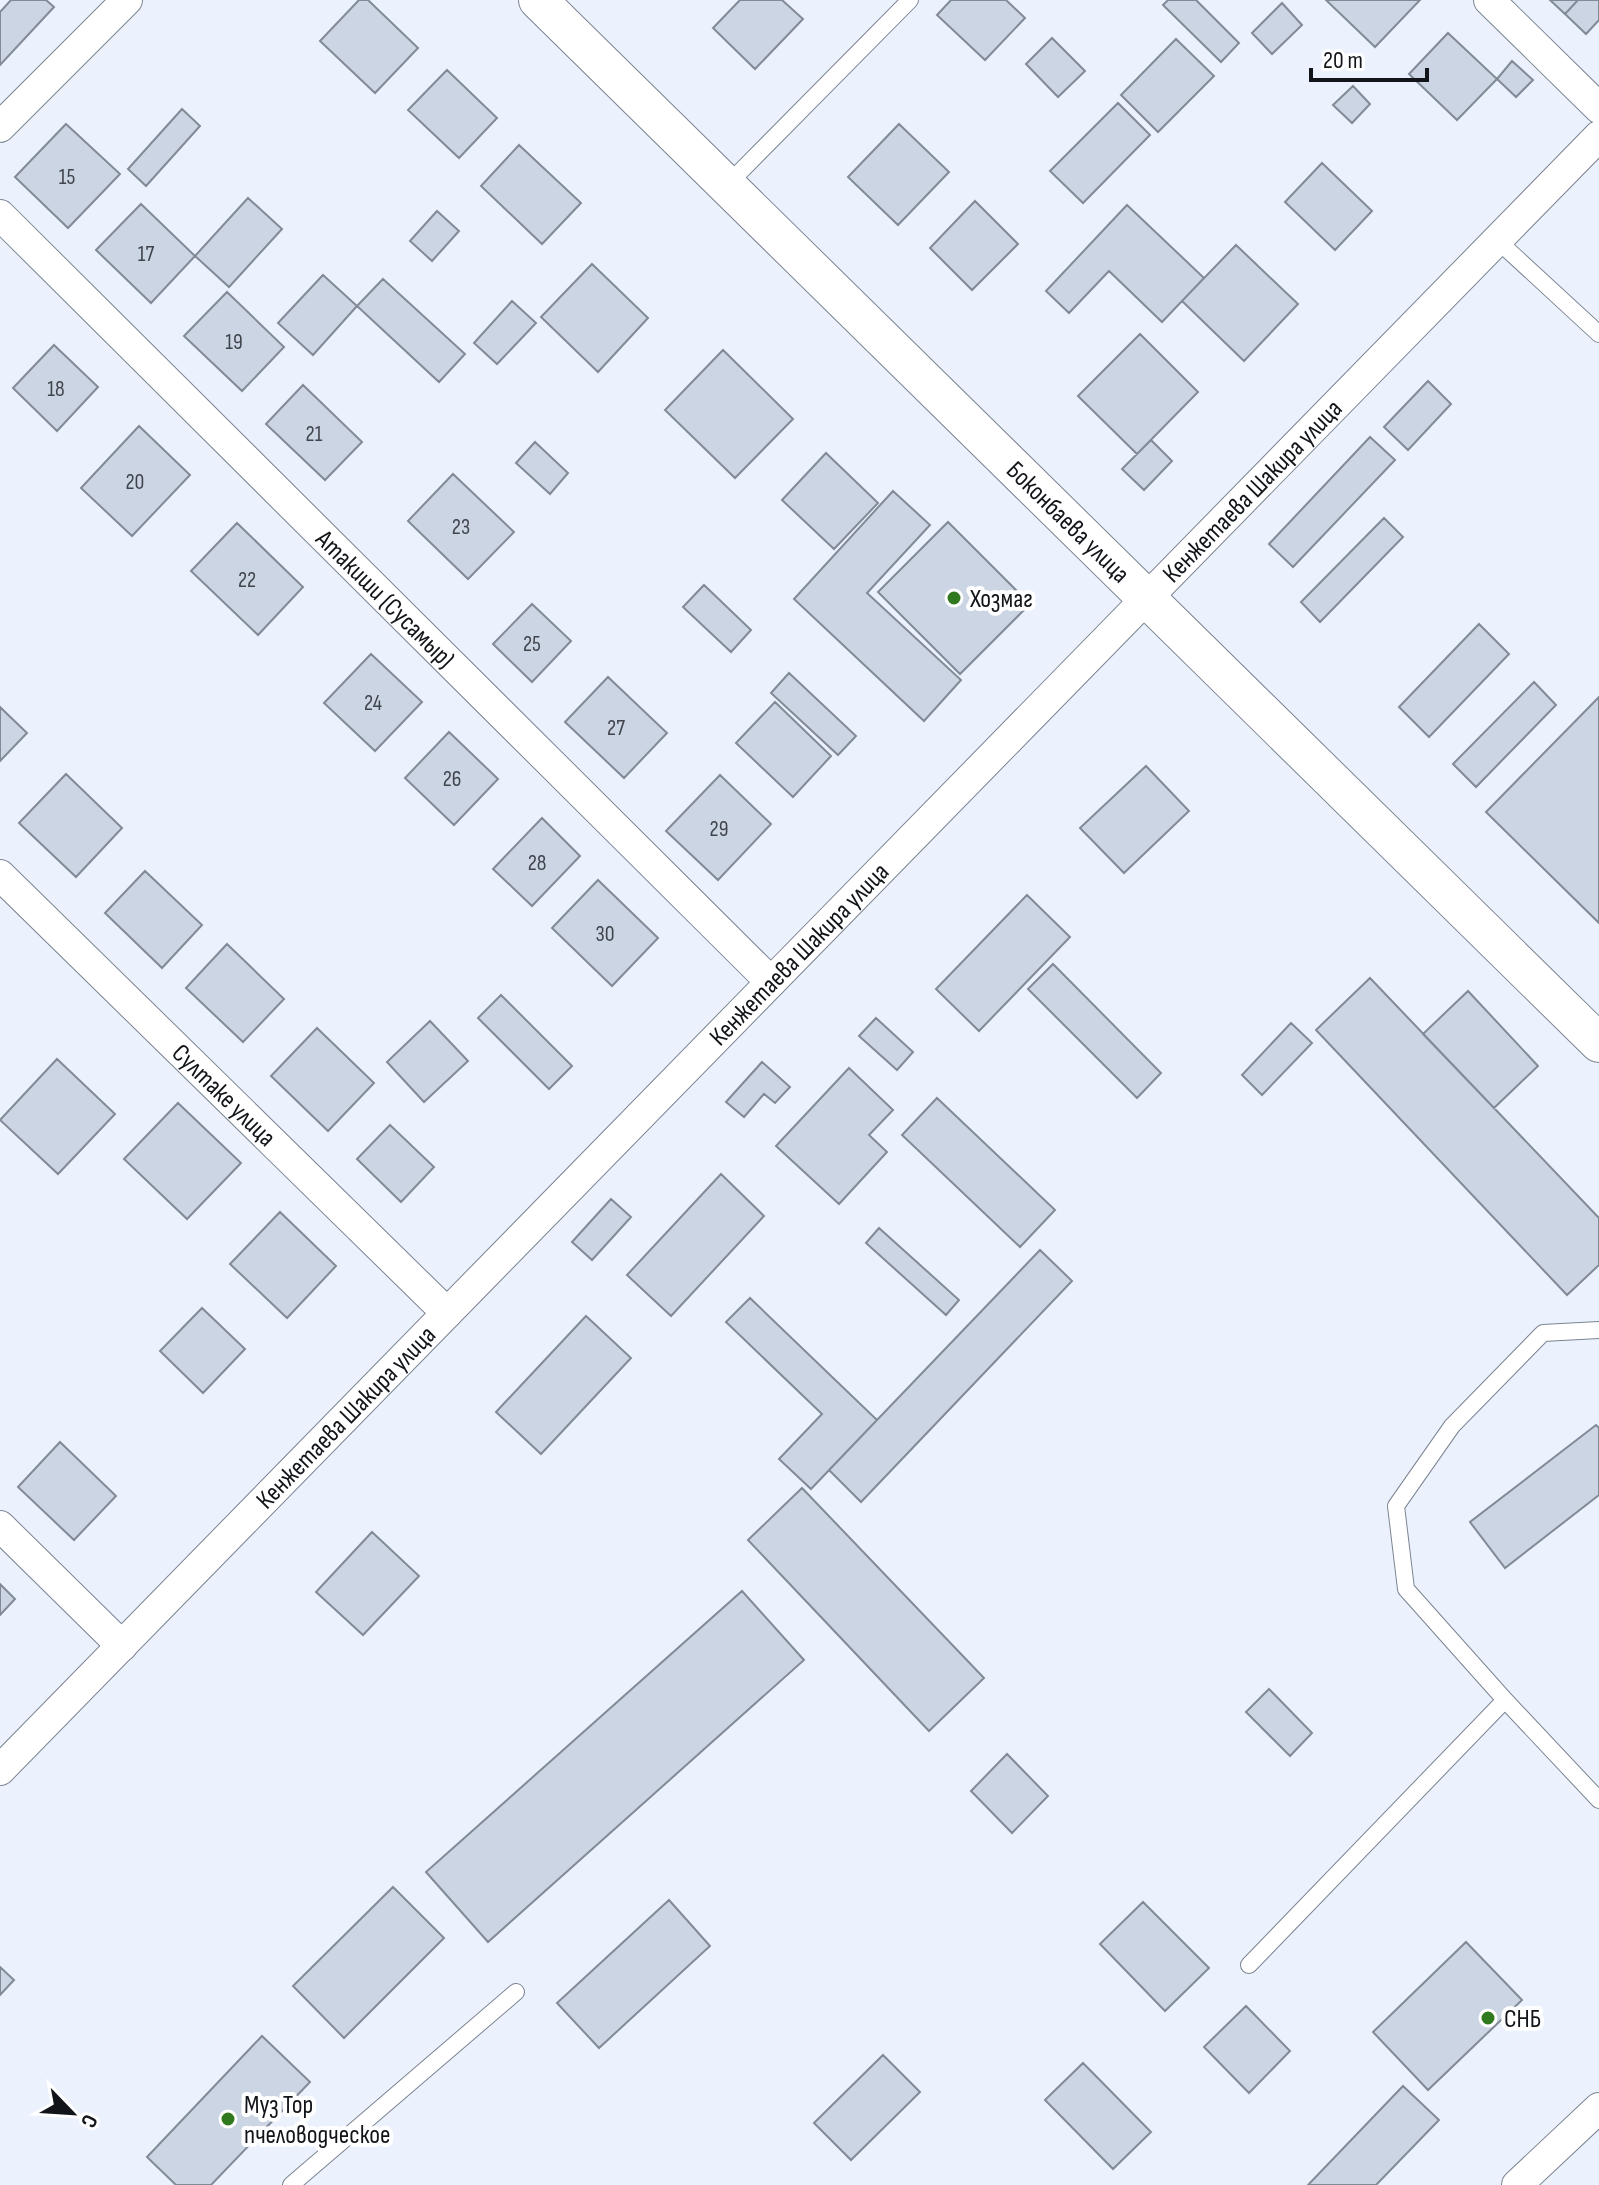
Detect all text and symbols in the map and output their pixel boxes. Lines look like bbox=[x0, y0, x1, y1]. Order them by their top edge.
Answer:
scale bar bbox=[1311, 32, 1427, 82]
text: 20 m bbox=[1323, 46, 1363, 75]
house number: 15 bbox=[59, 164, 75, 191]
house number: 17 bbox=[138, 241, 154, 268]
house number: 19 bbox=[225, 329, 243, 356]
house number: 18 bbox=[47, 376, 65, 403]
street label: Кенжетаева Шакира улица bbox=[1157, 394, 1349, 590]
house number: 21 bbox=[306, 421, 323, 448]
street label: Боконбаева улица bbox=[999, 455, 1136, 590]
house number: 20 bbox=[126, 469, 144, 496]
house number: 23 bbox=[452, 514, 470, 541]
street label: Атакиши (Сусамыр) bbox=[308, 524, 460, 675]
house number: 22 bbox=[238, 567, 256, 594]
place label: Хозмаг bbox=[969, 584, 1033, 615]
marker: Хозмаг bbox=[945, 589, 963, 607]
house number: 25 bbox=[523, 631, 541, 658]
house number: 24 bbox=[364, 690, 382, 717]
house number: 27 bbox=[607, 715, 625, 742]
house number: 26 bbox=[443, 766, 461, 793]
house number: 29 bbox=[710, 816, 728, 843]
house number: 28 bbox=[528, 850, 546, 877]
street label: Кенжетаева Шакира улица bbox=[704, 857, 896, 1053]
house number: 30 bbox=[595, 921, 615, 948]
street label: Султаке улица bbox=[165, 1038, 282, 1154]
street label: Кенжетаева Шакира улица bbox=[250, 1320, 443, 1516]
place label: СНБ bbox=[1504, 2004, 1541, 2035]
marker: СНБ bbox=[1479, 2009, 1497, 2027]
north arrow bbox=[32, 2073, 112, 2153]
place label: Муз Тор пчеловодческое bbox=[244, 2090, 390, 2151]
text: С bbox=[74, 2110, 103, 2132]
marker: Муз Тор пчеловодческое bbox=[219, 2110, 237, 2128]

